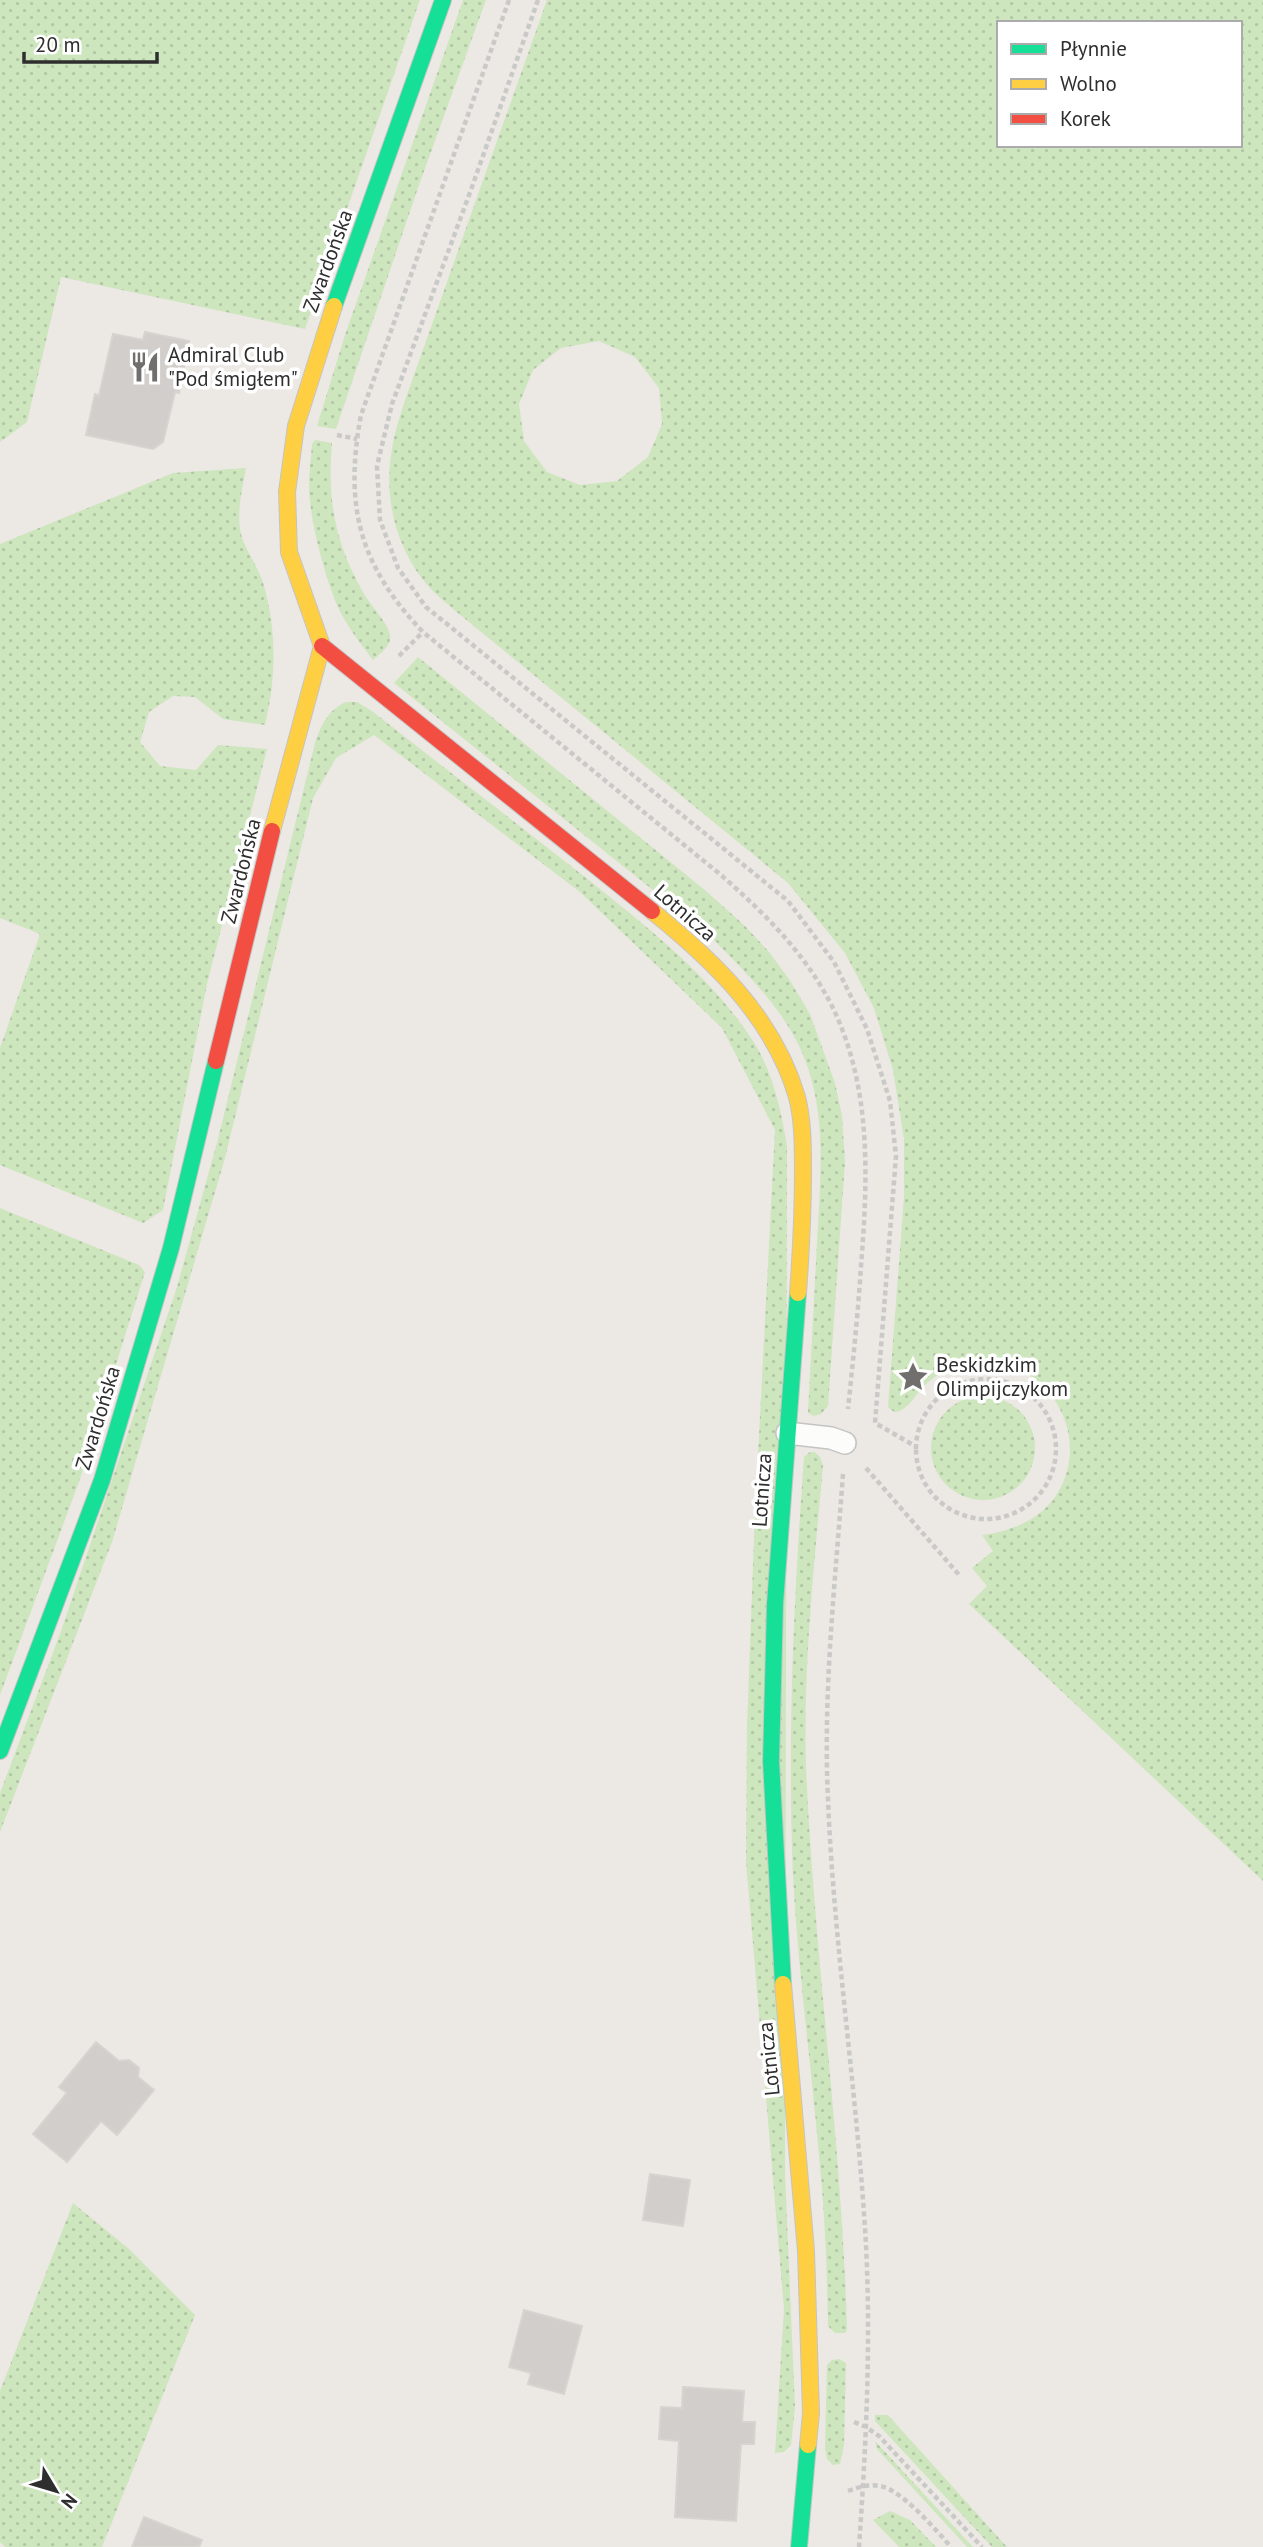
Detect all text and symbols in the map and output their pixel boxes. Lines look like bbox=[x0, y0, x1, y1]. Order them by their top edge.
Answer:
scale bar bbox=[24, 21, 158, 65]
legend bbox=[997, 21, 1242, 147]
text: 20 m bbox=[35, 31, 81, 58]
text: Płynnie bbox=[1060, 35, 1127, 62]
text: Wolno bbox=[1060, 70, 1117, 97]
text: Korek bbox=[1060, 105, 1111, 132]
street label: Zwardońska bbox=[297, 206, 359, 316]
place label: Admiral Club "Pod śmigłem" bbox=[168, 341, 298, 392]
restaurant icon: Admiral Club "Pod śmigłem" bbox=[128, 350, 162, 384]
street label: Zwardońska bbox=[214, 816, 267, 926]
street label: Lotnicza bbox=[649, 878, 722, 947]
place label: Beskidzkim Olimpijczykom bbox=[936, 1351, 1068, 1402]
place icon: Beskidzkim Olimpijczykom bbox=[896, 1360, 930, 1394]
street label: Zwardońska bbox=[69, 1363, 126, 1473]
street label: Lotnicza bbox=[745, 1452, 778, 1528]
street label: Lotnicza bbox=[751, 2021, 786, 2097]
north arrow bbox=[21, 2456, 91, 2526]
text: N bbox=[56, 2489, 83, 2514]

